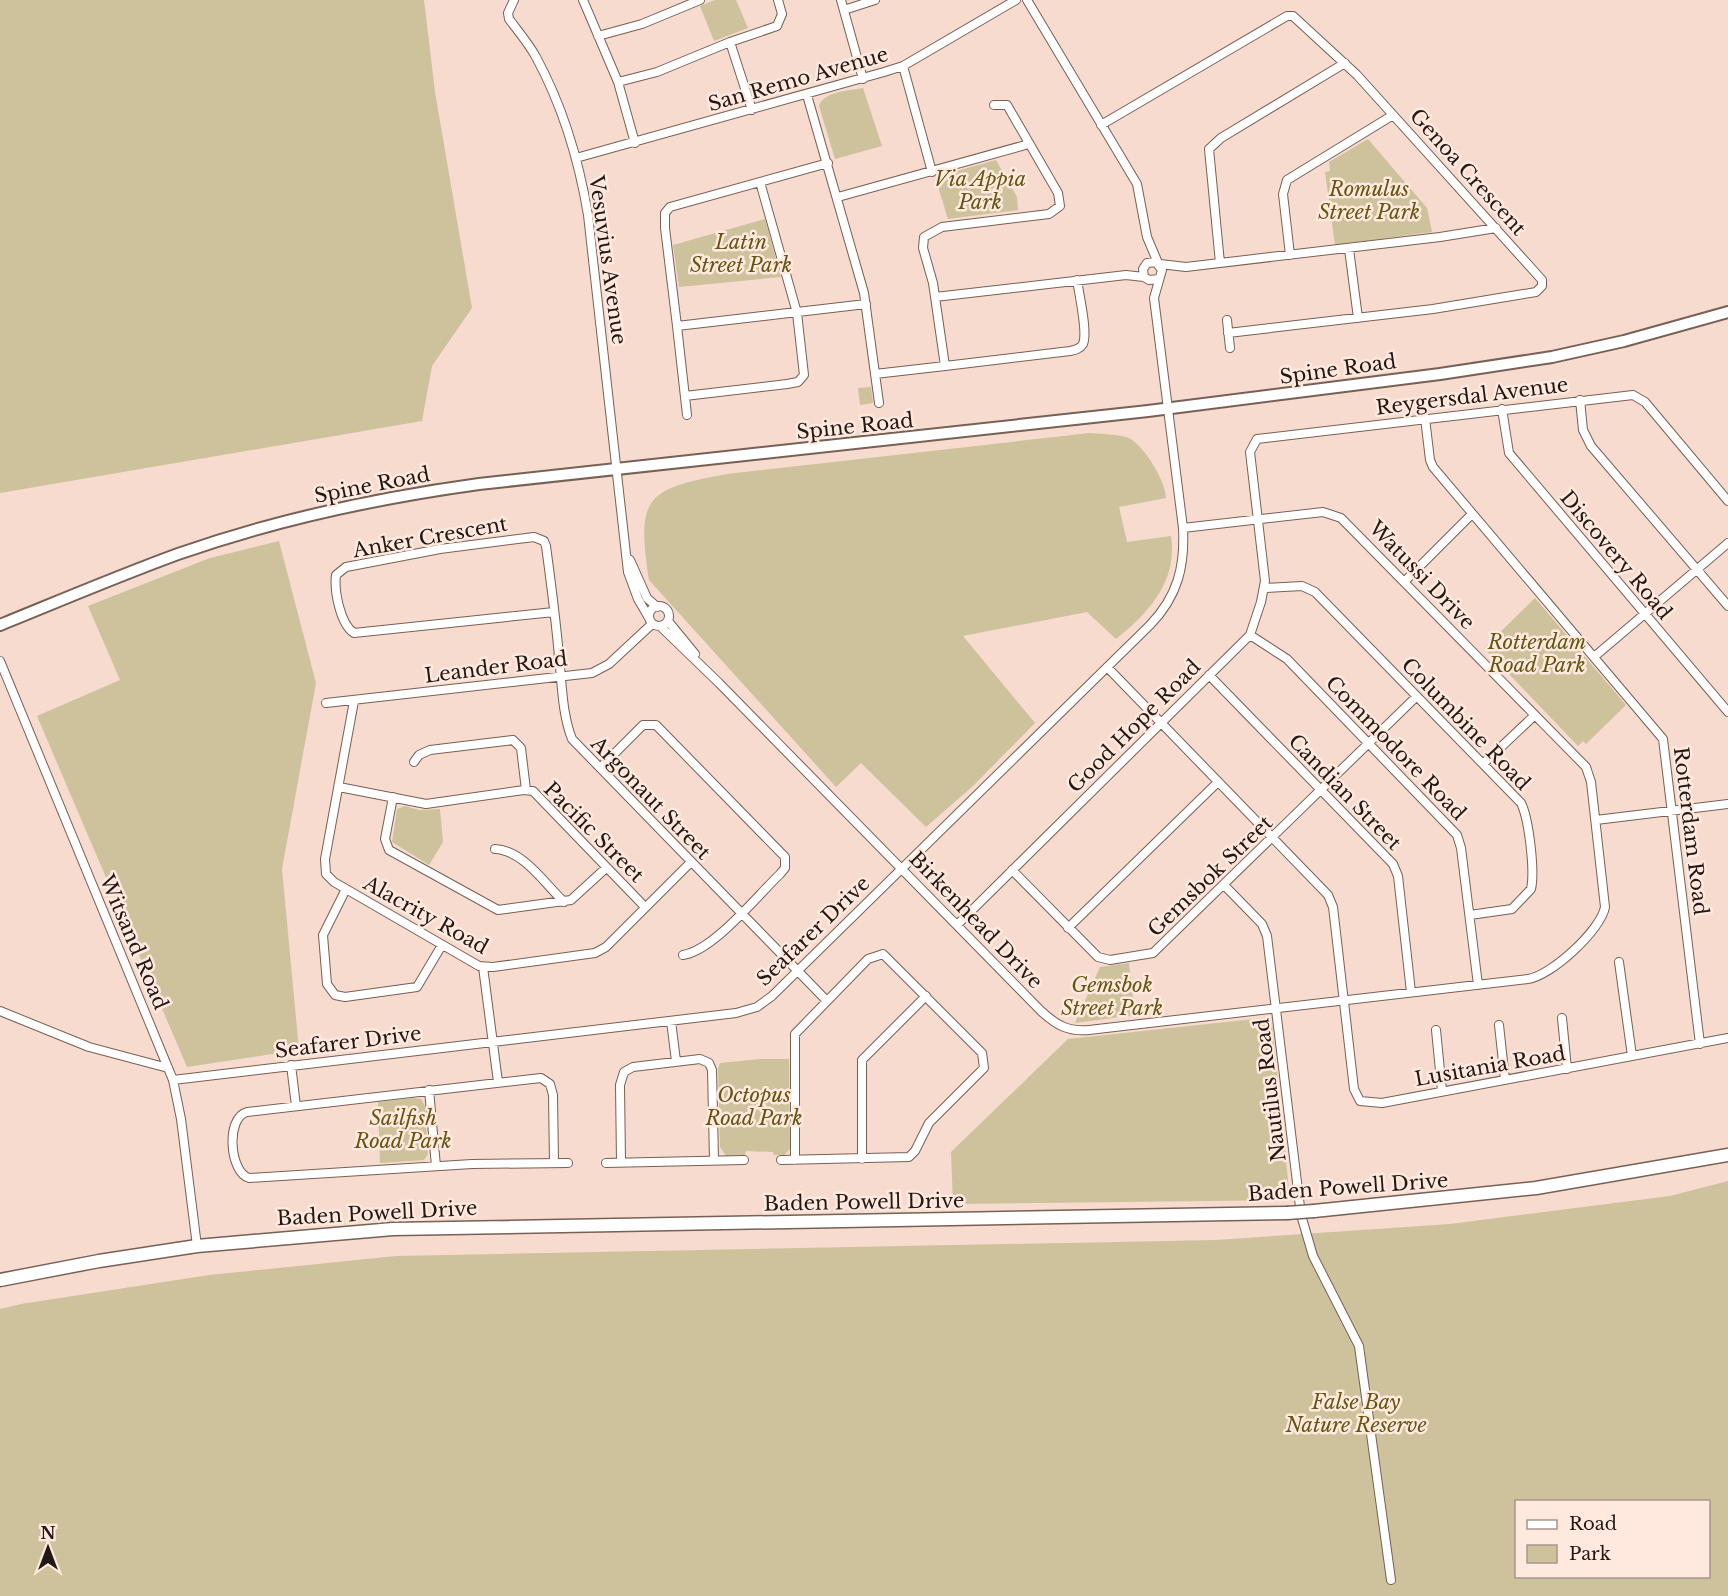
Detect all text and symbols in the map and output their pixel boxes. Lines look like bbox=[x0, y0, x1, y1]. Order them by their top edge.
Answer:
street label: San Remo Avenue bbox=[705, 42, 891, 116]
street label: Genoa Crescent bbox=[1405, 104, 1531, 240]
park label: Via Appia Park bbox=[934, 167, 1026, 214]
street label: Vesuvius Avenue bbox=[584, 173, 632, 346]
park label: Romulus Street Park bbox=[1318, 177, 1420, 224]
park label: Latin Street Park bbox=[690, 230, 792, 277]
street label: Spine Road bbox=[1278, 349, 1398, 389]
street label: Reygersdal Avenue bbox=[1375, 372, 1569, 420]
street label: Spine Road bbox=[795, 408, 915, 444]
street label: Spine Road bbox=[312, 462, 432, 508]
street label: Discovery Road bbox=[1555, 486, 1677, 624]
street label: Anker Crescent bbox=[350, 512, 510, 563]
street label: Watussi Drive bbox=[1363, 515, 1480, 634]
park label: Rotterdam Road Park bbox=[1487, 630, 1586, 677]
street label: Leander Road bbox=[423, 646, 569, 688]
street label: Columbine Road bbox=[1397, 653, 1535, 795]
street label: Good Hope Road bbox=[1063, 655, 1205, 797]
street label: Commodore Road bbox=[1321, 671, 1471, 825]
street label: Candian Street bbox=[1284, 729, 1407, 855]
street label: Argonaut Street bbox=[586, 731, 716, 865]
street label: Rotterdam Road bbox=[1669, 745, 1713, 917]
street label: Pacific Street bbox=[539, 777, 649, 887]
street label: Gemsbok Street bbox=[1143, 810, 1277, 941]
street label: Birkenhead Drive bbox=[904, 846, 1048, 994]
street label: Witsand Road bbox=[94, 870, 173, 1013]
street label: Alacrity Road bbox=[359, 870, 493, 959]
street label: Seafarer Drive bbox=[752, 871, 874, 991]
park label: Gemsbok Street Park bbox=[1061, 973, 1163, 1020]
street label: Nautilus Road bbox=[1249, 1017, 1291, 1163]
street label: Seafarer Drive bbox=[273, 1021, 423, 1063]
street label: Lusitania Road bbox=[1413, 1041, 1567, 1091]
park label: Octopus Road Park bbox=[704, 1083, 803, 1130]
park label: Sailfish Road Park bbox=[353, 1106, 452, 1153]
street label: Baden Powell Drive bbox=[1247, 1168, 1449, 1206]
street label: Baden Powell Drive bbox=[763, 1188, 965, 1216]
street label: Baden Powell Drive bbox=[276, 1196, 478, 1230]
park label: False Bay Nature Reserve bbox=[1284, 1390, 1427, 1437]
legend bbox=[1515, 1500, 1710, 1578]
text: Road bbox=[1569, 1513, 1617, 1535]
north arrow bbox=[18, 1518, 78, 1578]
text: N bbox=[40, 1523, 56, 1543]
text: Park bbox=[1569, 1543, 1611, 1565]

